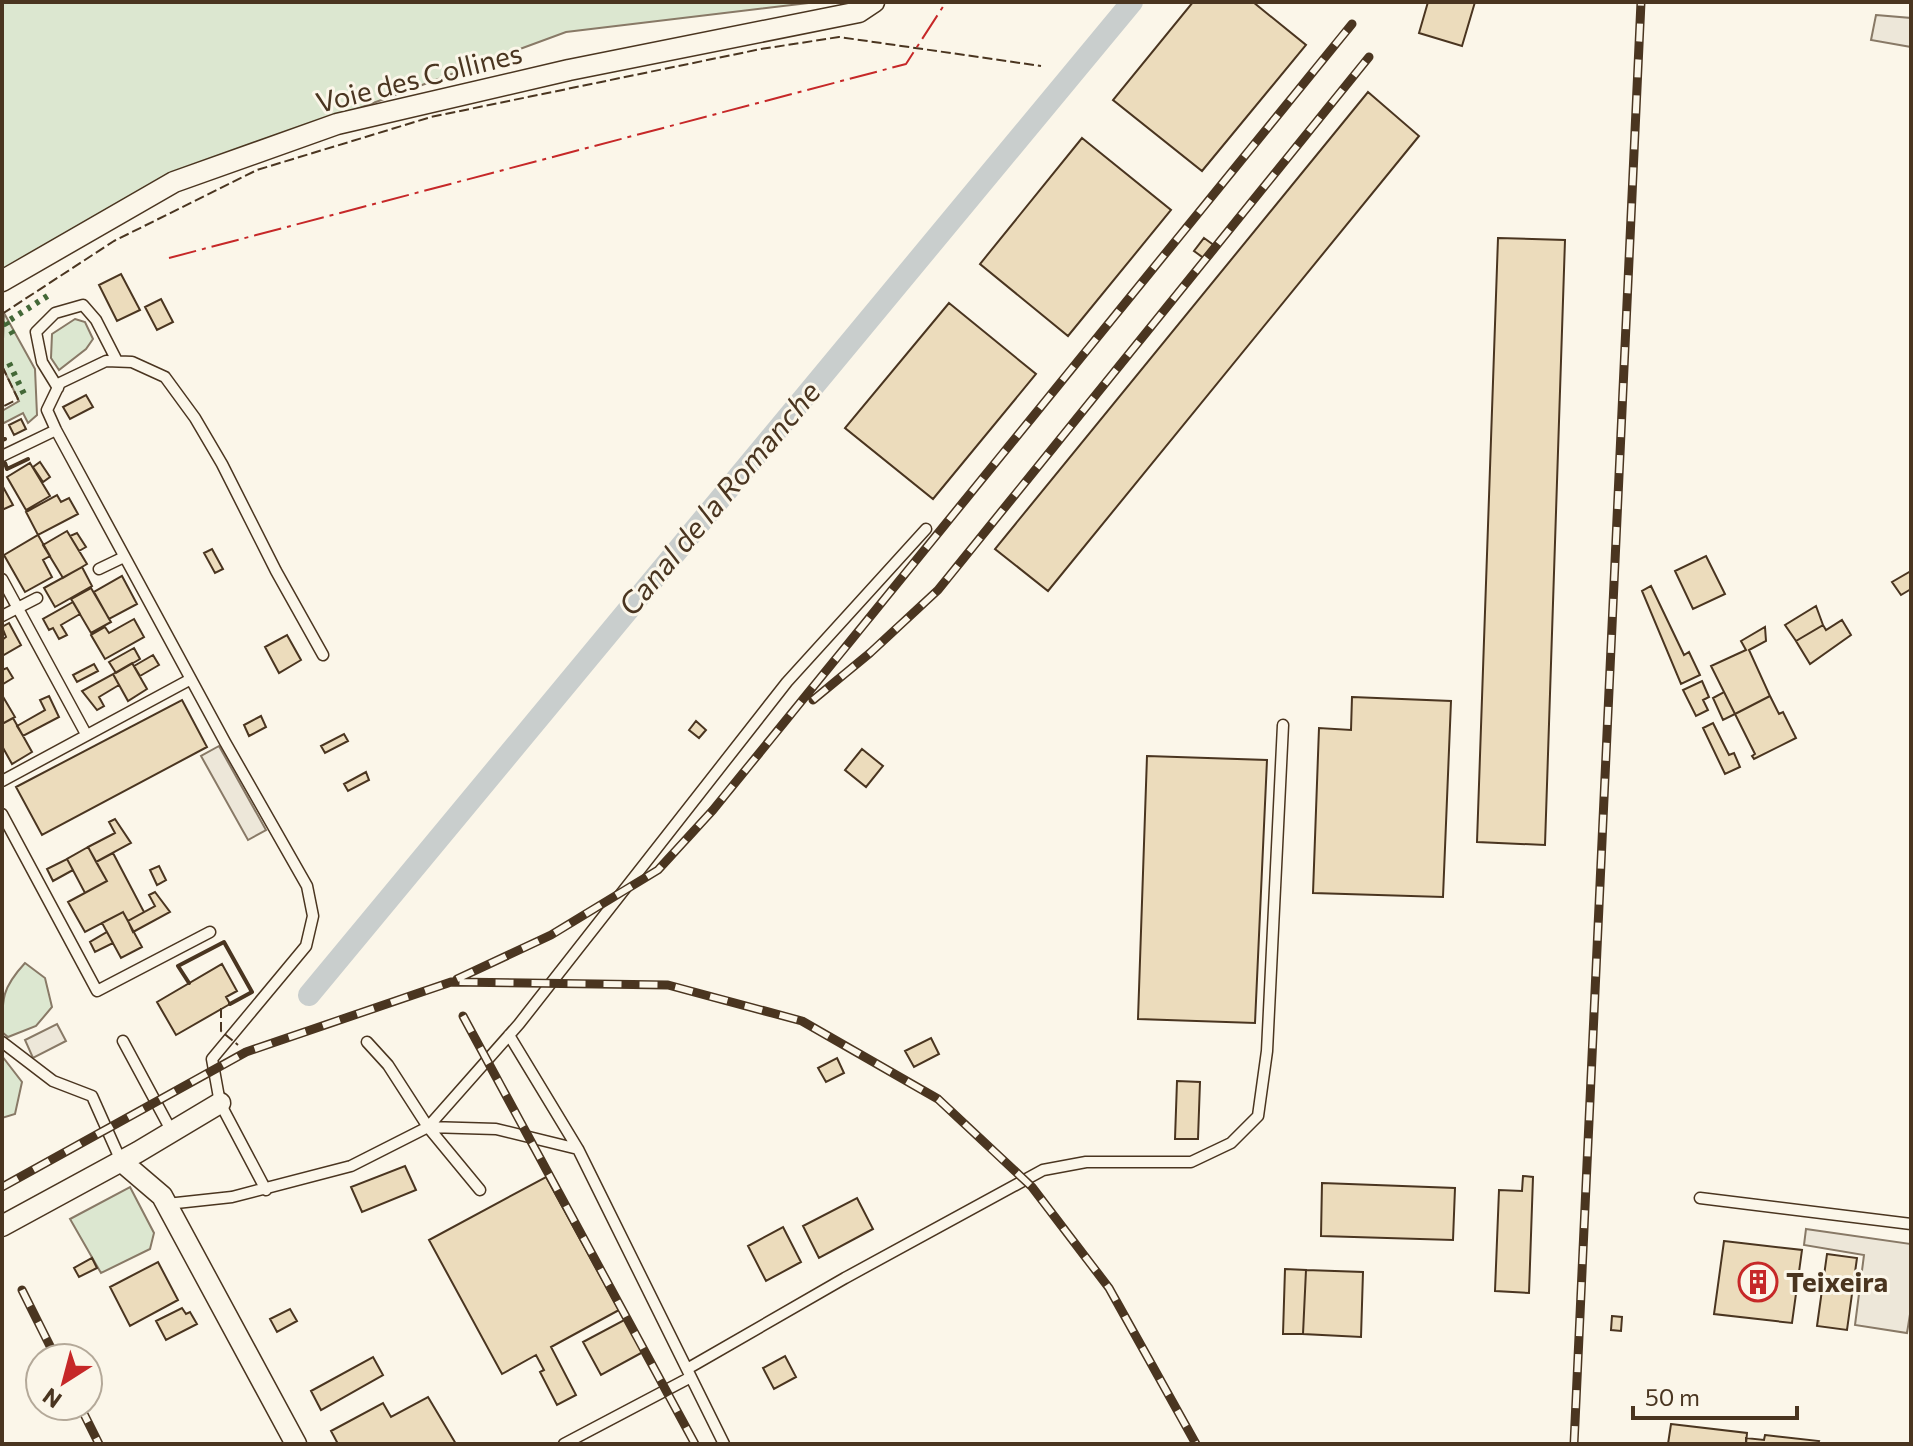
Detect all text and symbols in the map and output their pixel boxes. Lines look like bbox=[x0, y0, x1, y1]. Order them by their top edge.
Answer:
street label: Voie des Collines bbox=[312, 35, 525, 119]
water label: Canal de la Romanche bbox=[609, 373, 827, 622]
building icon: Teixeira bbox=[1737, 1261, 1779, 1303]
place label: Teixeira bbox=[1786, 1264, 1888, 1298]
north arrow bbox=[24, 1342, 104, 1422]
scale bar bbox=[1633, 1370, 1797, 1420]
text: 50 m bbox=[1645, 1382, 1700, 1411]
text: N bbox=[37, 1383, 67, 1414]

